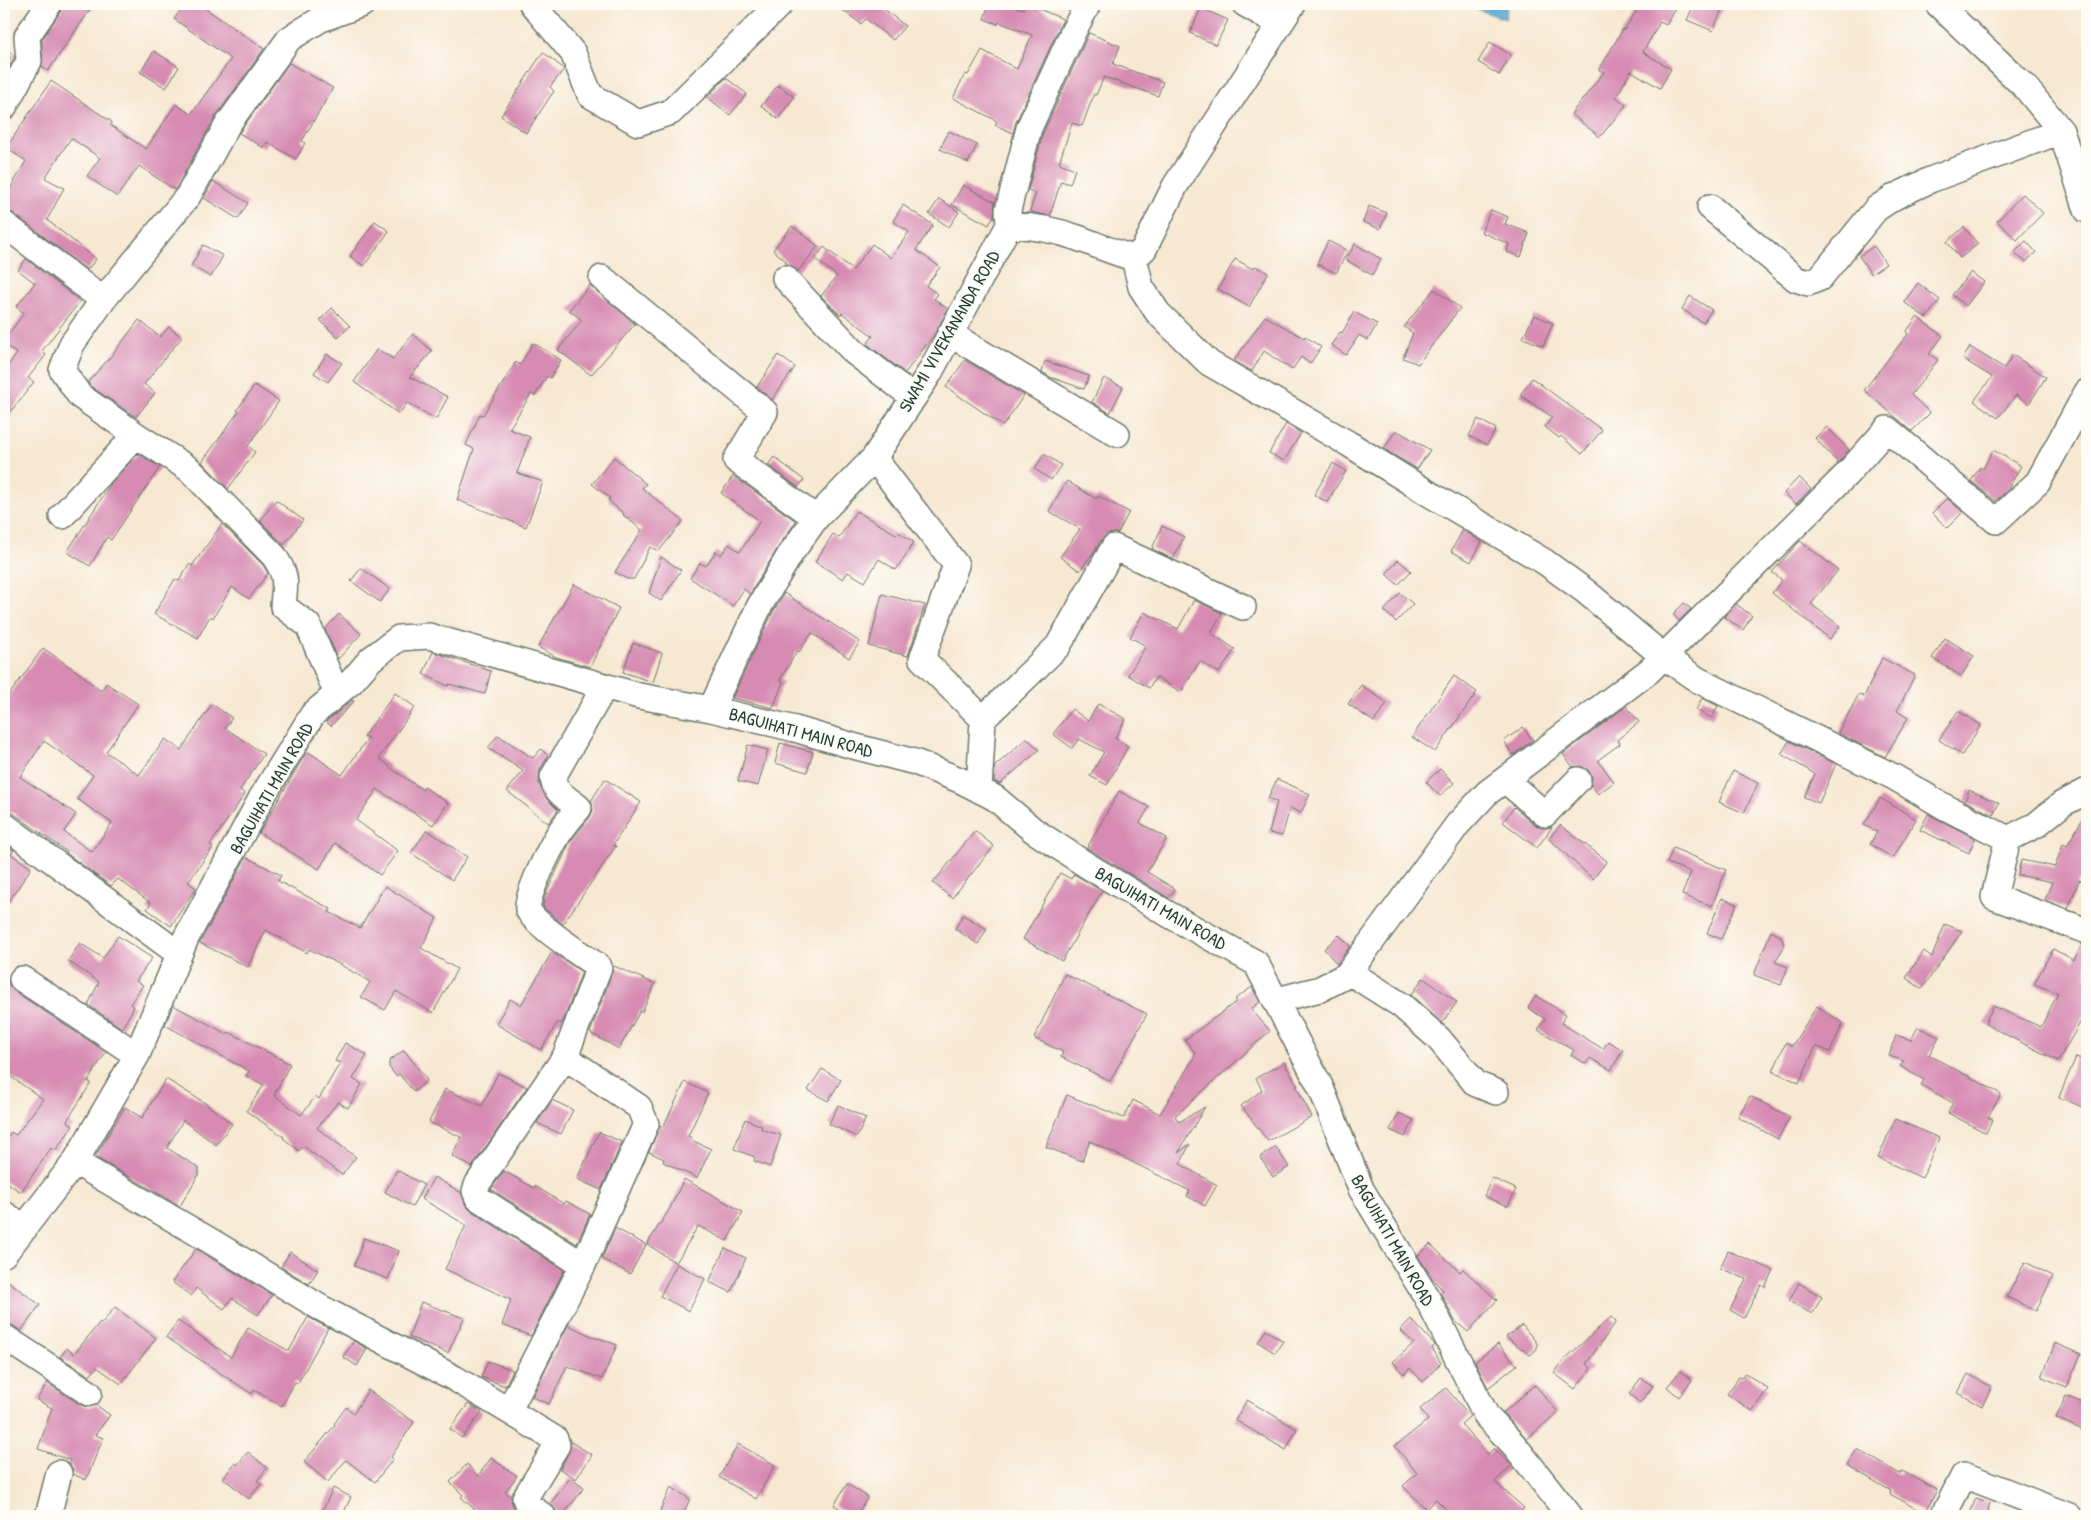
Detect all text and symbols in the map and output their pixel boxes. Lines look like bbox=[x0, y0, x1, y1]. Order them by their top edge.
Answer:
street label: SWAMI VIVEKANANDA ROAD bbox=[892, 245, 1006, 416]
street label: BAGUIHATI MAIN ROAD bbox=[726, 701, 876, 763]
street label: BAGUIHATI MAIN ROAD bbox=[223, 717, 319, 858]
street label: BAGUIHATI MAIN ROAD bbox=[1091, 860, 1232, 956]
street label: BAGUIHATI MAIN ROAD bbox=[1345, 1170, 1441, 1311]

